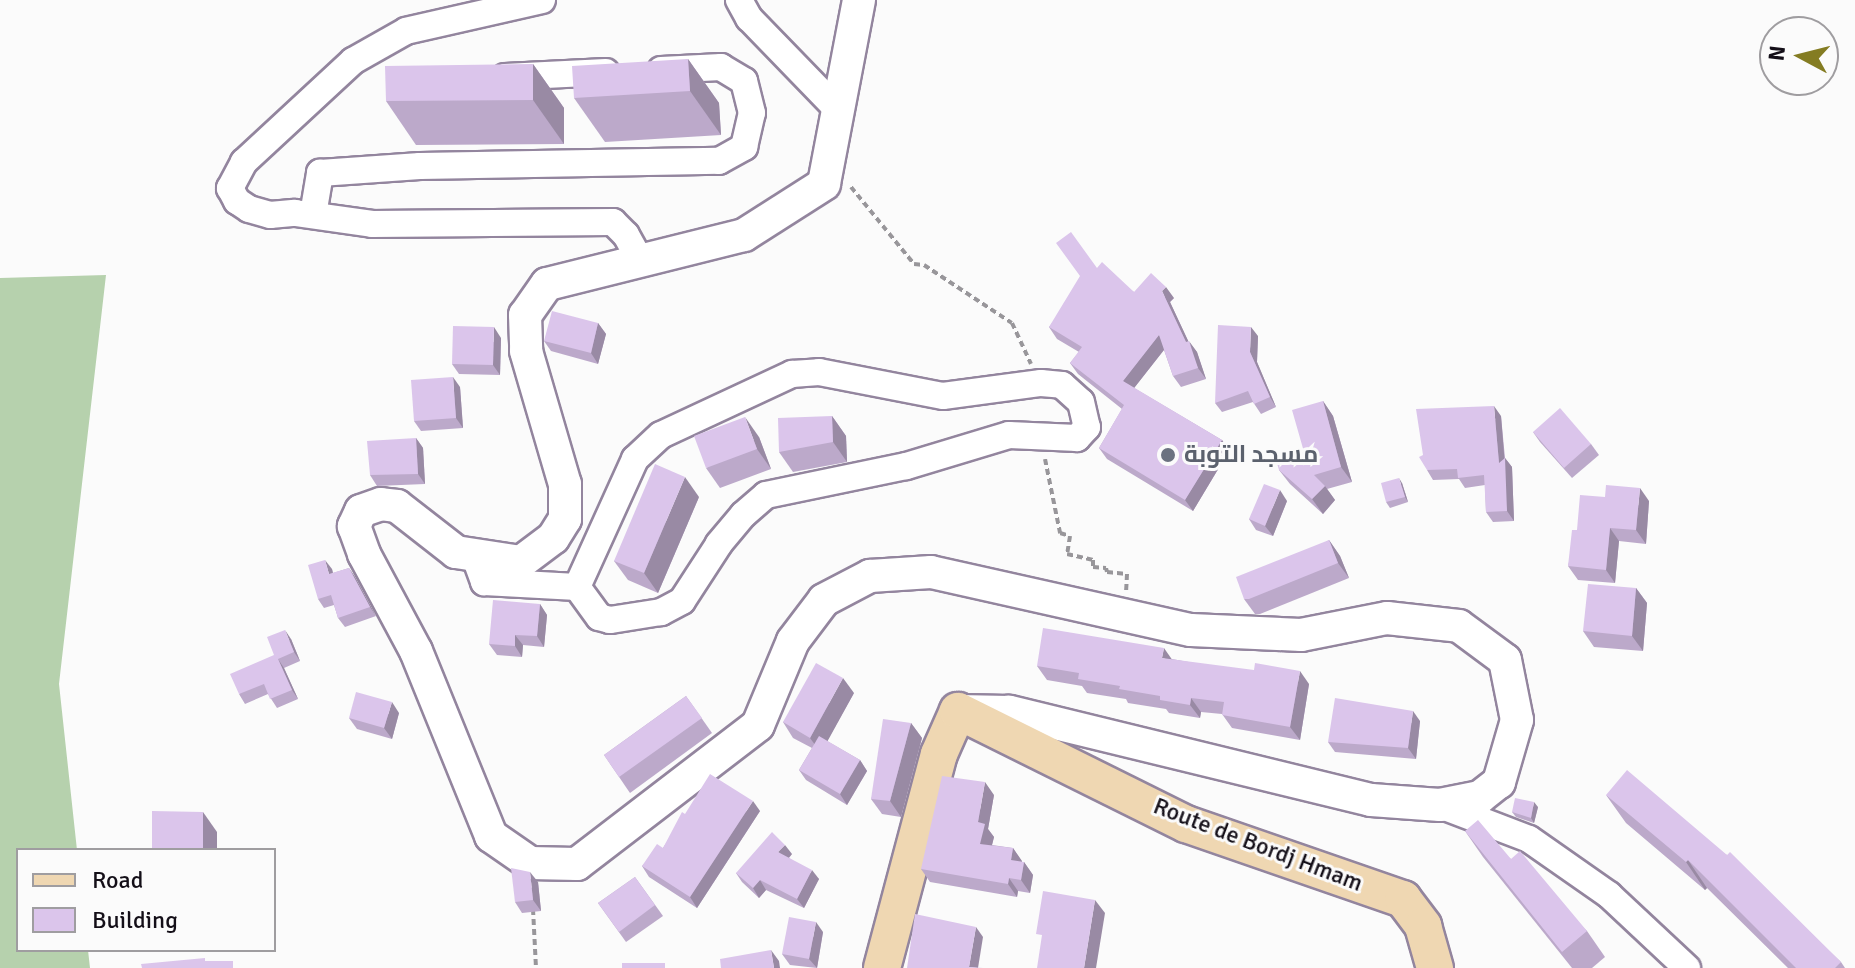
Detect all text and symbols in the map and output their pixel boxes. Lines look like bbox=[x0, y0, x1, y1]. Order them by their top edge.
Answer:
north arrow bbox=[1759, 16, 1839, 96]
text: N bbox=[1762, 44, 1791, 63]
place label: مسجد التوبة bbox=[1184, 441, 1318, 469]
marker: مسجد التوبة bbox=[1159, 446, 1177, 464]
street label: Route de Bordj Hmam bbox=[1149, 792, 1367, 898]
legend bbox=[16, 848, 276, 952]
text: Road bbox=[92, 865, 143, 895]
text: Building bbox=[92, 905, 178, 935]

